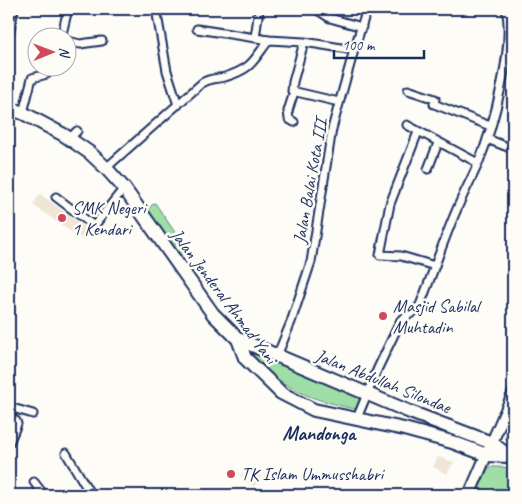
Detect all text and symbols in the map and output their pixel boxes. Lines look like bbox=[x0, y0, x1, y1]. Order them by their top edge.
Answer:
north arrow bbox=[28, 28, 78, 78]
scale bar bbox=[334, 28, 424, 60]
text: 100 m bbox=[342, 36, 376, 55]
text: N bbox=[56, 47, 73, 59]
street label: Jalan Balai Kota III bbox=[288, 113, 332, 246]
place label: SMK Negeri 1 Kendari bbox=[72, 197, 148, 240]
marker: SMK Negeri 1 Kendari bbox=[56, 212, 68, 224]
street label: Jalan Jenderal Ahmad Yani bbox=[165, 223, 284, 370]
place label: Masjid Sabilal Muhtadin bbox=[393, 295, 482, 338]
marker: Masjid Sabilal Muhtadin bbox=[377, 310, 389, 322]
street label: Jalan Abdullah Silondae bbox=[311, 344, 455, 419]
district label: Mandonga bbox=[283, 421, 357, 446]
place label: TK Islam Ummusshabri bbox=[241, 463, 386, 485]
marker: TK Islam Ummusshabri bbox=[225, 468, 237, 480]

